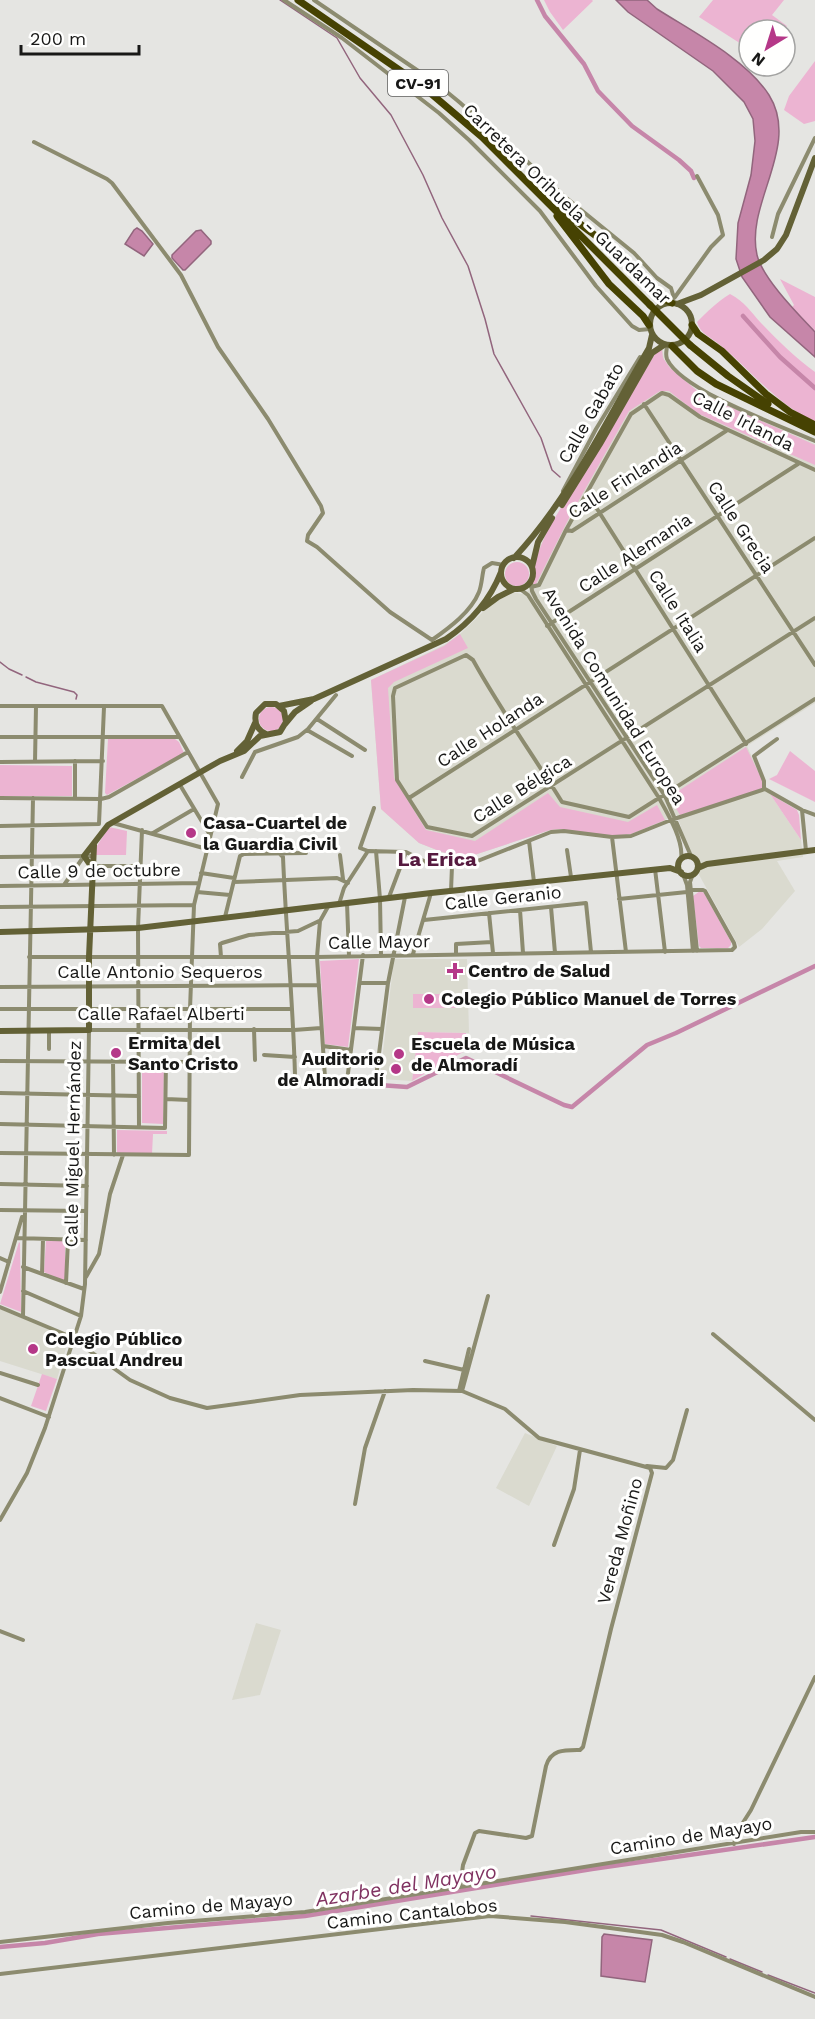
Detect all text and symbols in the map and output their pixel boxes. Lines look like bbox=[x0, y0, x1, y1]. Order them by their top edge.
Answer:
scale bar bbox=[21, 18, 140, 56]
north arrow bbox=[737, 18, 797, 78]
text: 200 m bbox=[30, 28, 86, 49]
text: N bbox=[748, 48, 769, 71]
road number: CV-91 bbox=[388, 70, 448, 96]
street label: Carretera Orihuela - Guardamar bbox=[459, 99, 675, 309]
street label: Calle Gabato bbox=[553, 359, 628, 467]
street label: Calle Irlanda bbox=[689, 386, 797, 455]
street label: Calle Finlandia bbox=[564, 436, 685, 523]
street label: Calle Grecia bbox=[704, 477, 779, 577]
street label: Calle Alemania bbox=[574, 508, 695, 597]
street label: Calle Italia bbox=[645, 565, 712, 656]
street label: Avenida Comunidad Europea bbox=[539, 583, 690, 808]
street label: Calle Holanda bbox=[433, 687, 547, 772]
street label: Calle Bélgica bbox=[469, 750, 575, 827]
place label: Casa-Cuartel de la Guardia Civil bbox=[203, 812, 347, 854]
marker: Casa-Cuartel de la Guardia Civil bbox=[184, 826, 198, 840]
district label: La Erica bbox=[397, 847, 477, 871]
street label: Calle 9 de octubre bbox=[17, 859, 181, 882]
street label: Calle Geranio bbox=[443, 881, 562, 914]
street label: Calle Mayor bbox=[328, 930, 430, 953]
place label: Centro de Salud bbox=[468, 960, 610, 981]
street label: Calle Antonio Sequeros bbox=[57, 961, 263, 982]
marker: Centro de Salud bbox=[446, 962, 464, 980]
place label: Colegio Público Manuel de Torres bbox=[441, 988, 737, 1009]
marker: Colegio Público Manuel de Torres bbox=[422, 992, 436, 1006]
street label: Calle Rafael Alberti bbox=[77, 1003, 245, 1024]
place label: Ermita del Santo Cristo bbox=[128, 1032, 239, 1074]
place label: Escuela de Música de Almoradí bbox=[411, 1033, 575, 1075]
street label: Calle Miguel Hernández bbox=[60, 1040, 85, 1248]
marker: Ermita del Santo Cristo bbox=[109, 1046, 123, 1060]
marker: Escuela de Música de Almoradí bbox=[392, 1047, 406, 1061]
place label: Auditorio de Almoradí bbox=[277, 1048, 385, 1090]
marker: Auditorio de Almoradí bbox=[389, 1062, 403, 1076]
place label: Colegio Público Pascual Andreu bbox=[45, 1328, 183, 1370]
marker: Colegio Público Pascual Andreu bbox=[26, 1342, 40, 1356]
street label: Vereda Moñino bbox=[593, 1475, 646, 1606]
street label: Camino de Mayayo bbox=[608, 1812, 774, 1859]
water label: Azarbe del Mayayo bbox=[313, 1859, 498, 1911]
street label: Camino de Mayayo bbox=[128, 1888, 294, 1923]
street label: Camino Cantalobos bbox=[325, 1894, 498, 1933]

